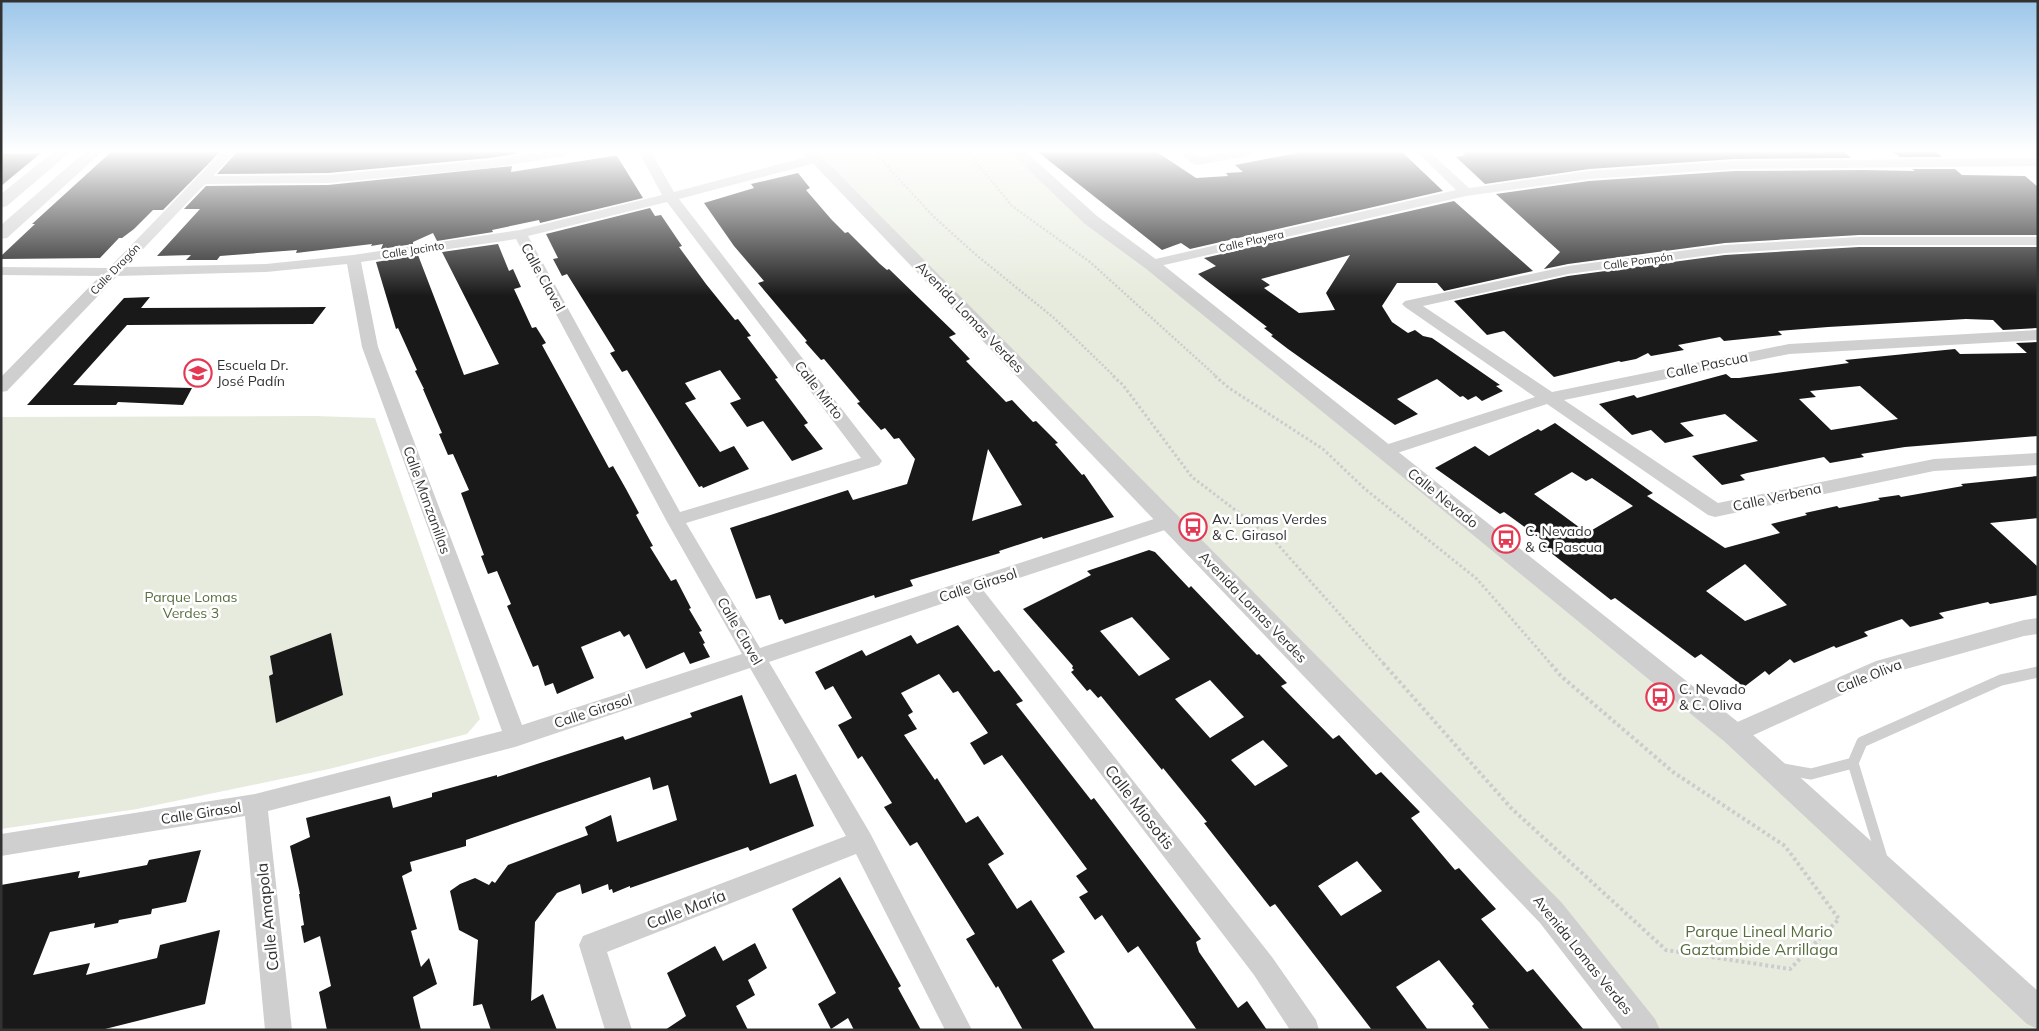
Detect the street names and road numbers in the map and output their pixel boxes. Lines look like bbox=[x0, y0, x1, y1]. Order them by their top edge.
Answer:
street label: Calle Playera bbox=[1217, 227, 1285, 255]
street label: Calle Jacinto bbox=[381, 238, 445, 262]
street label: Calle Dragón bbox=[87, 240, 143, 298]
street label: Calle Clavel bbox=[517, 240, 569, 314]
street label: Calle Pompón bbox=[1602, 249, 1674, 273]
street label: Avenida Lomas Verdes bbox=[912, 257, 1028, 377]
street label: Calle Pascua bbox=[1664, 348, 1750, 382]
street label: Calle Mirto bbox=[791, 357, 847, 423]
street label: Calle Manzanillas bbox=[399, 444, 455, 556]
street label: Calle Nevado bbox=[1404, 464, 1482, 532]
street label: Calle Verbena bbox=[1731, 479, 1823, 515]
street label: Avenida Lomas Verdes bbox=[1195, 547, 1311, 667]
street label: Calle Girasol bbox=[937, 564, 1019, 606]
street label: Calle Clavel bbox=[713, 594, 767, 668]
street label: Calle Oliva bbox=[1834, 655, 1904, 697]
street label: Calle Girasol bbox=[552, 690, 634, 732]
street label: Calle Miosotis bbox=[1101, 761, 1179, 853]
street label: Calle Girasol bbox=[160, 798, 242, 828]
street label: Calle Amapola bbox=[251, 862, 283, 972]
street label: Calle María bbox=[644, 885, 728, 933]
street label: Avenida Lomas Verdes bbox=[1529, 892, 1637, 1018]

